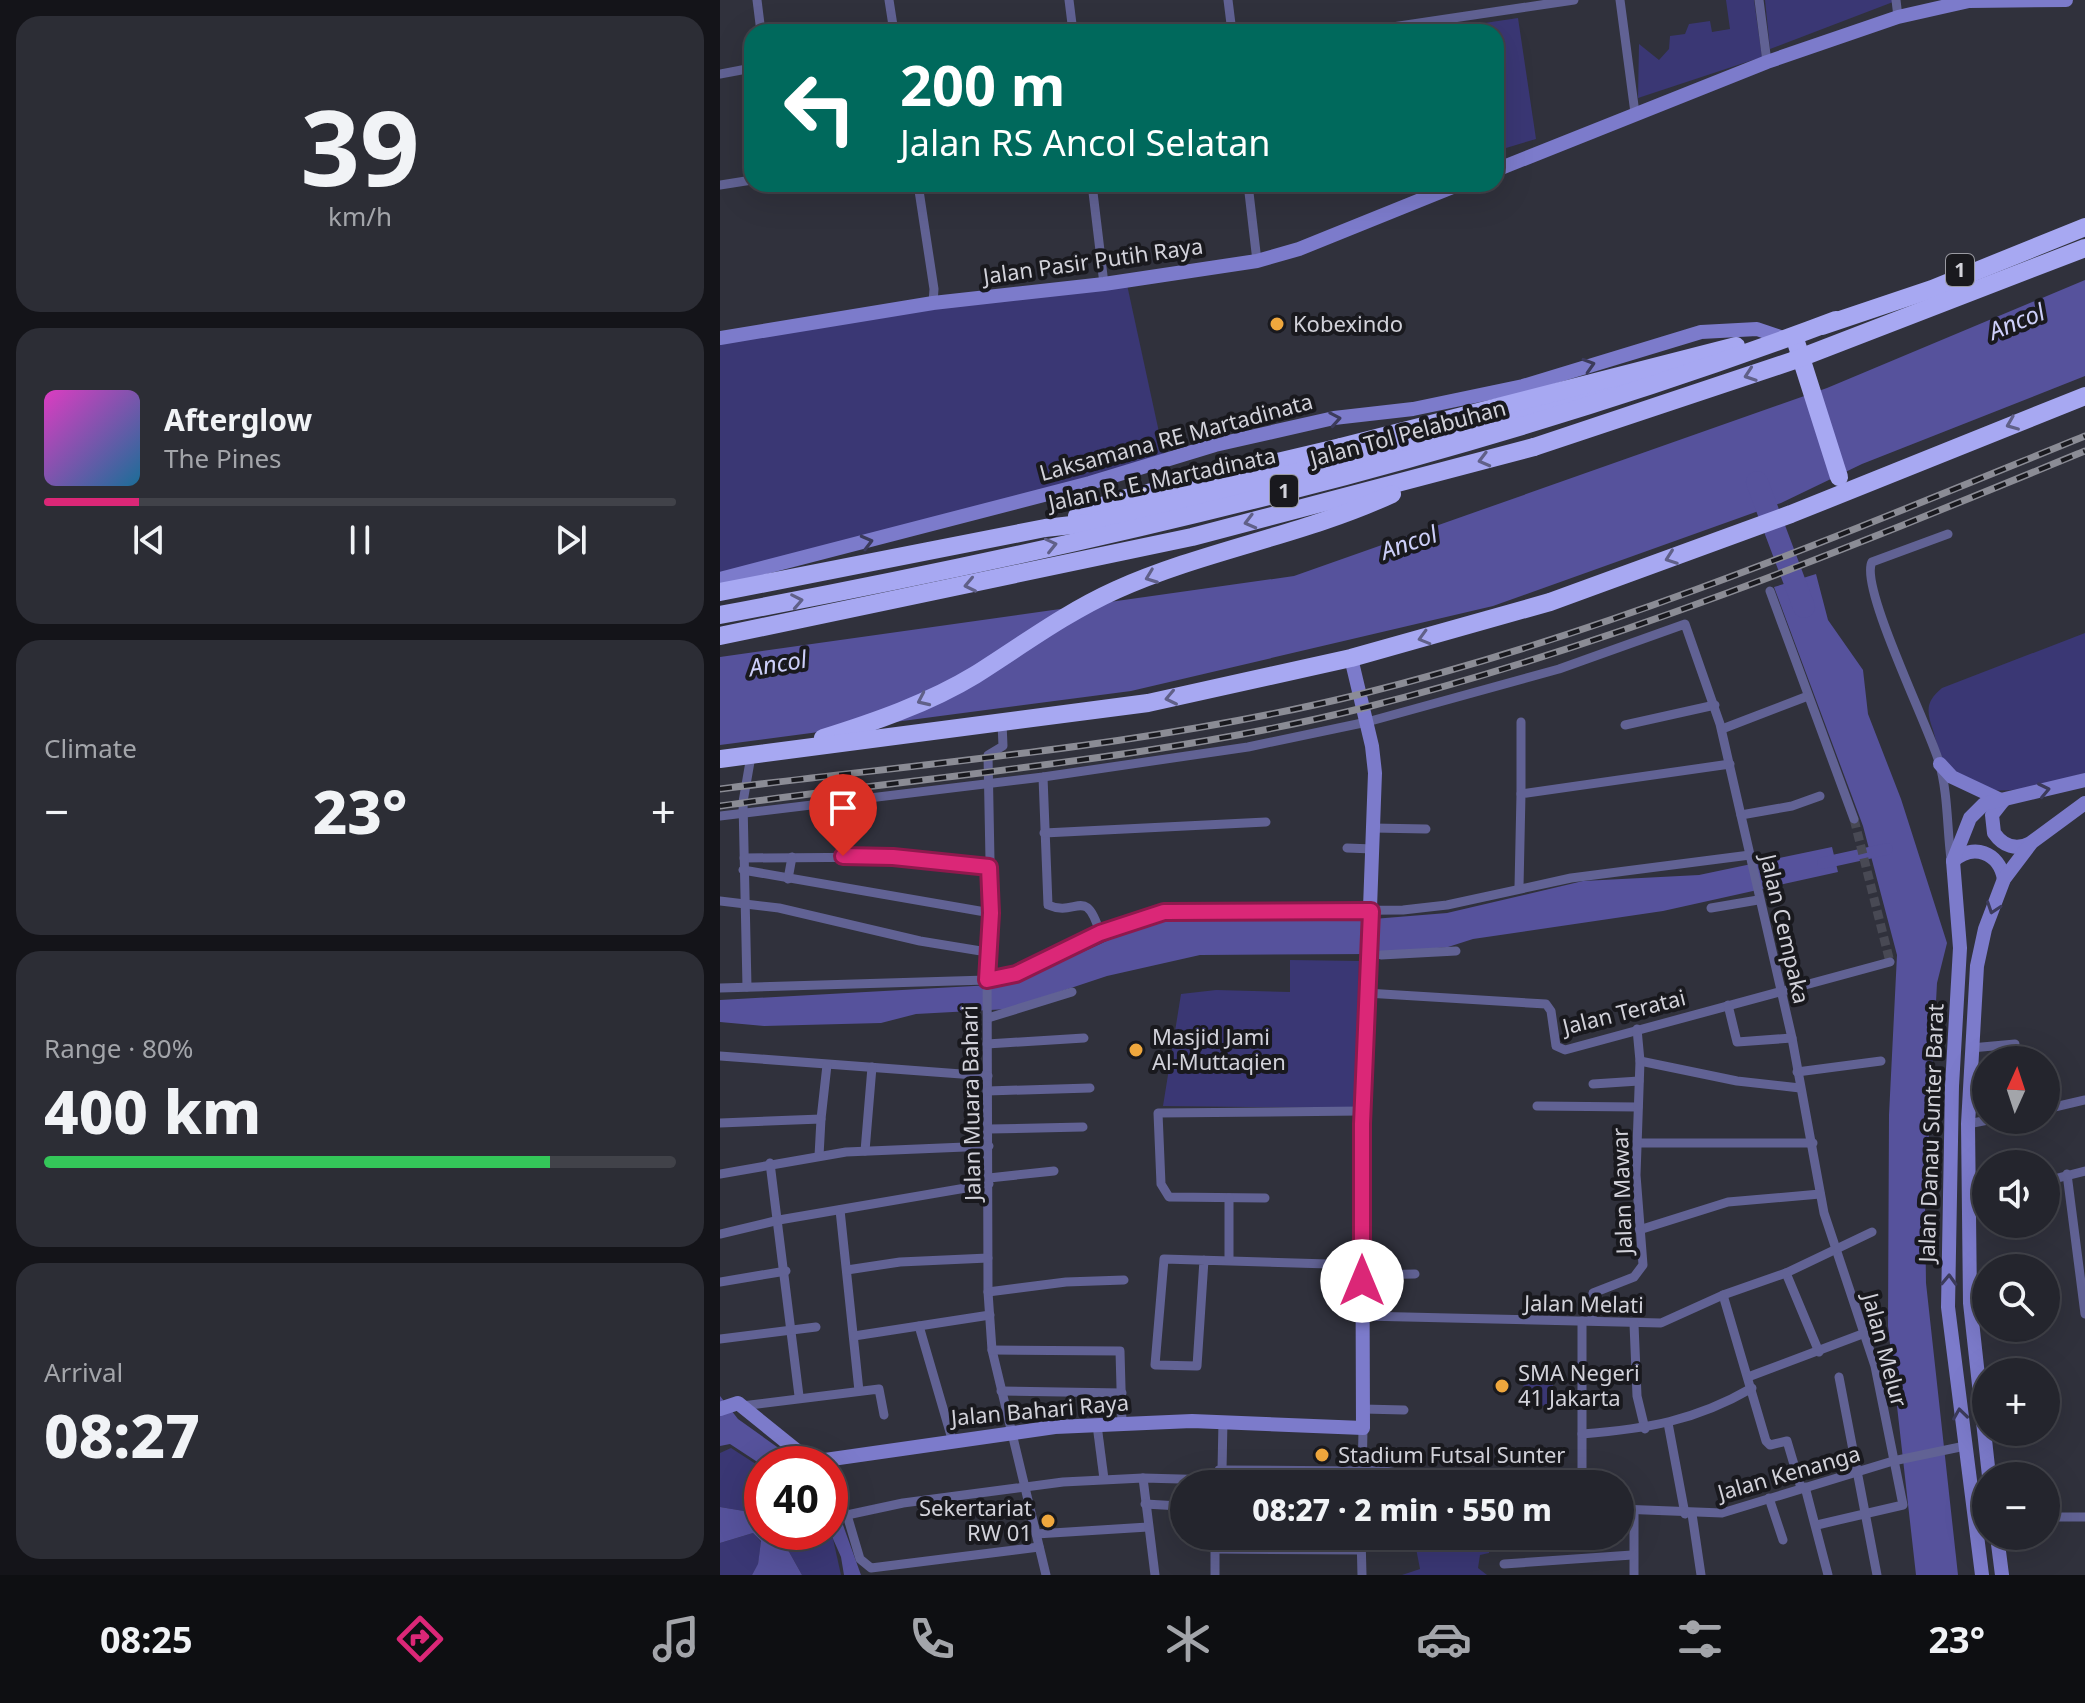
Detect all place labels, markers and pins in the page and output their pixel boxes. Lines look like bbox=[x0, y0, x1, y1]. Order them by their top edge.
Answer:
place label: Kobexindo bbox=[1293, 308, 1403, 338]
marker: Kobexindo bbox=[1268, 315, 1286, 333]
pin bbox=[809, 774, 877, 856]
place label: Masjid Jami Al-Muttaqien bbox=[1152, 1021, 1286, 1076]
marker: Masjid Jami Al-Muttaqien bbox=[1127, 1041, 1145, 1059]
place label: SMA Negeri 41 Jakarta bbox=[1518, 1357, 1640, 1412]
marker: SMA Negeri 41 Jakarta bbox=[1493, 1377, 1511, 1395]
place label: Stadium Futsal Sunter bbox=[1338, 1439, 1565, 1469]
marker: Stadium Futsal Sunter bbox=[1313, 1446, 1331, 1464]
place label: Sekertariat RW 01 bbox=[919, 1492, 1032, 1547]
marker: Sekertariat RW 01 bbox=[1039, 1512, 1057, 1530]

